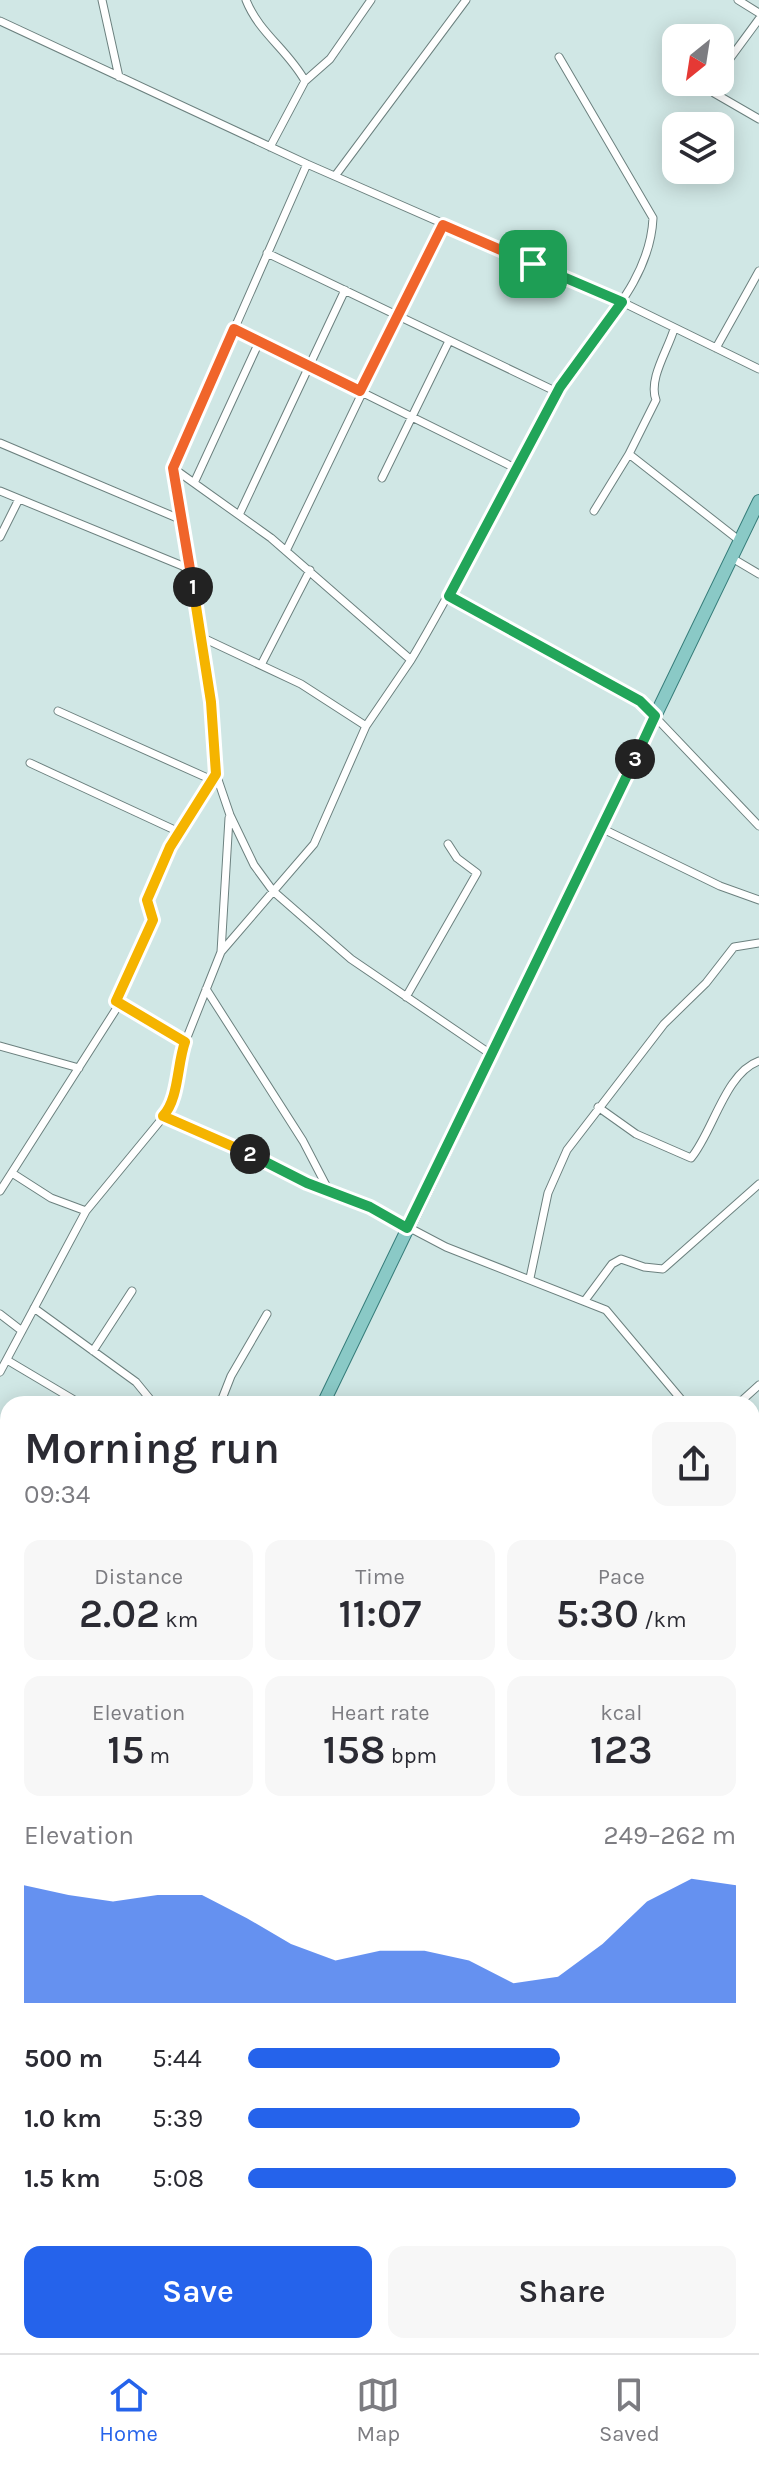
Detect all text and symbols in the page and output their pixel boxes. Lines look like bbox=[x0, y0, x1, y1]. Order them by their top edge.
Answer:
north arrow bbox=[662, 24, 734, 96]
map controls bbox=[662, 24, 734, 184]
button: layers bbox=[662, 112, 734, 184]
pin bbox=[499, 230, 567, 298]
icon: arrive bbox=[511, 242, 555, 286]
pin: 1 bbox=[173, 567, 213, 607]
text: 1 bbox=[189, 574, 197, 600]
pin: 3 bbox=[615, 739, 655, 779]
text: 3 bbox=[628, 746, 642, 772]
pin: 2 bbox=[230, 1134, 270, 1174]
text: 2 bbox=[243, 1141, 257, 1167]
button: share bbox=[652, 1422, 736, 1506]
text: Morning run bbox=[24, 1423, 280, 1474]
text: 09:34 bbox=[24, 1479, 90, 1510]
text: Distance bbox=[94, 1564, 183, 1590]
text: Time bbox=[355, 1564, 405, 1590]
text: Pace bbox=[598, 1564, 645, 1590]
text: 2.02 bbox=[79, 1590, 160, 1637]
text: 11:07 bbox=[339, 1590, 421, 1637]
text: 5:30 bbox=[556, 1590, 639, 1637]
text: km bbox=[160, 1607, 198, 1633]
text: /km bbox=[639, 1607, 687, 1633]
text: Elevation bbox=[92, 1700, 185, 1726]
text: Heart rate bbox=[330, 1700, 430, 1726]
text: kcal bbox=[600, 1700, 642, 1726]
text: 15 bbox=[107, 1726, 144, 1773]
text: 158 bbox=[323, 1726, 385, 1773]
text: 123 bbox=[590, 1726, 653, 1773]
text: m bbox=[144, 1743, 170, 1769]
text: bpm bbox=[385, 1743, 437, 1769]
text: Elevation bbox=[24, 1820, 134, 1851]
text: 249–262 m bbox=[604, 1820, 736, 1851]
text: 500 m bbox=[24, 2043, 103, 2074]
text: 5:44 bbox=[152, 2043, 202, 2074]
text: 1.0 km bbox=[24, 2103, 102, 2134]
text: 5:39 bbox=[152, 2103, 203, 2134]
text: 1.5 km bbox=[24, 2163, 101, 2194]
text: 5:08 bbox=[152, 2163, 204, 2194]
button: Save bbox=[24, 2246, 372, 2338]
button: Share bbox=[388, 2246, 736, 2338]
tab: Home bbox=[99, 2373, 158, 2447]
tab: Map bbox=[356, 2373, 400, 2447]
tab: Saved bbox=[599, 2373, 660, 2447]

